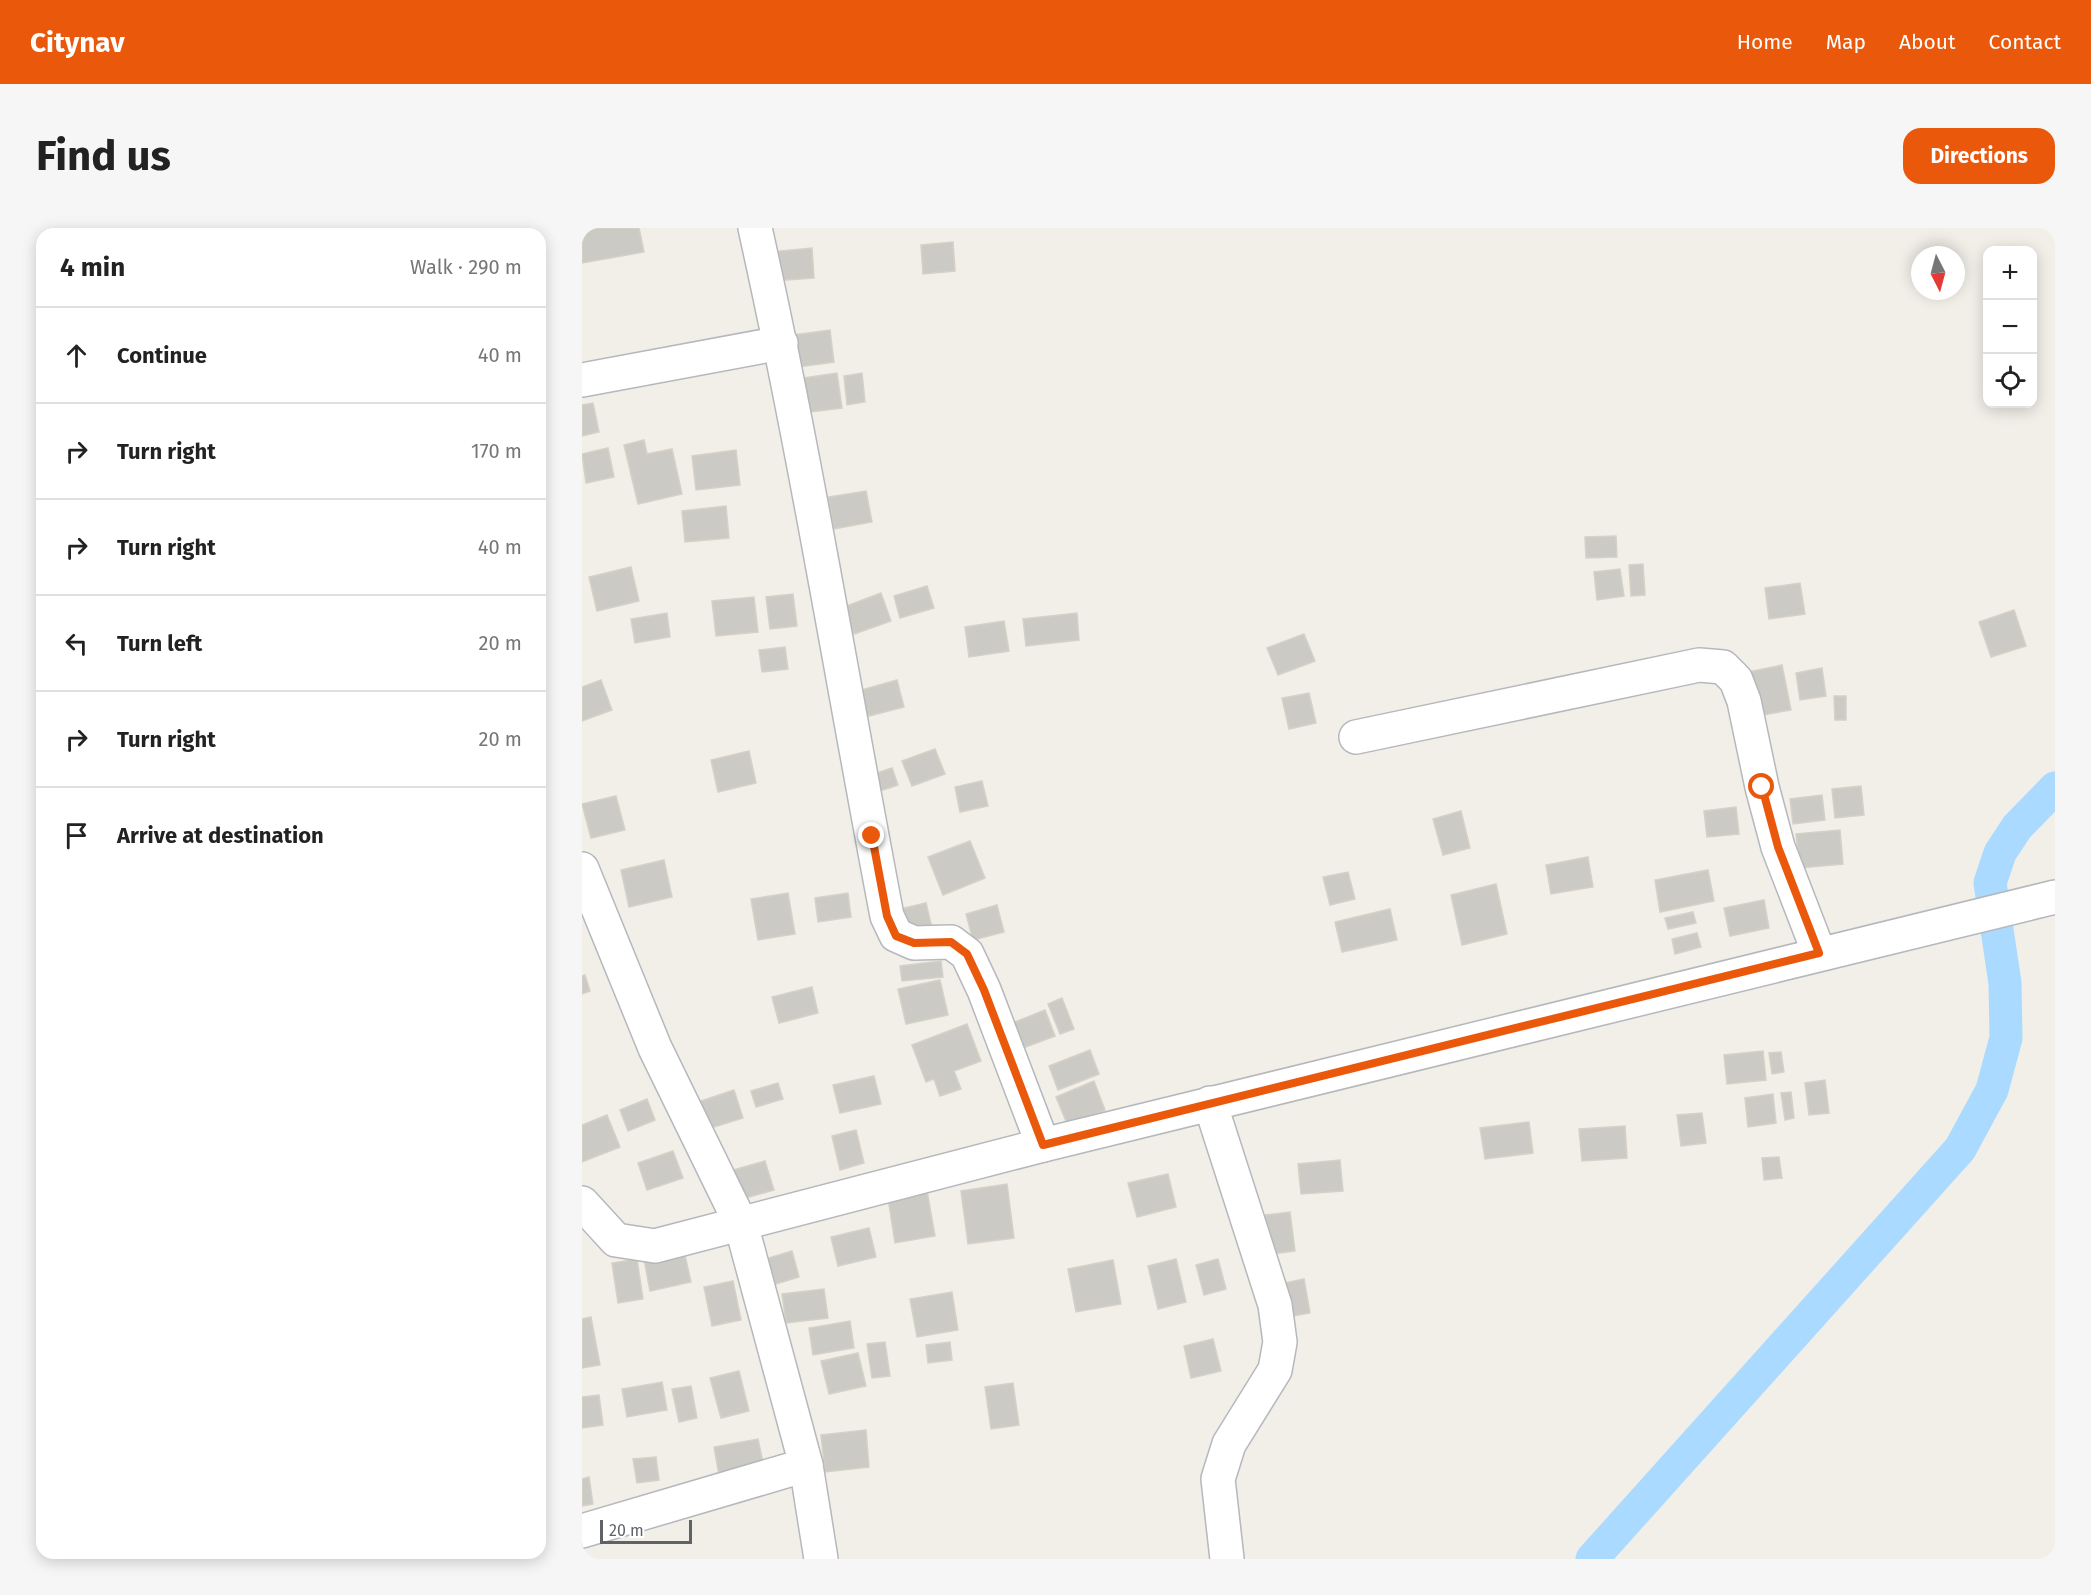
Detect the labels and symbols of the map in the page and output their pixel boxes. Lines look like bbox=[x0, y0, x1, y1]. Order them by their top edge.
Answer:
north arrow bbox=[1911, 246, 1965, 300]
route start bbox=[1748, 773, 1774, 799]
route end bbox=[858, 822, 884, 848]
scale bar bbox=[600, 1517, 692, 1544]

